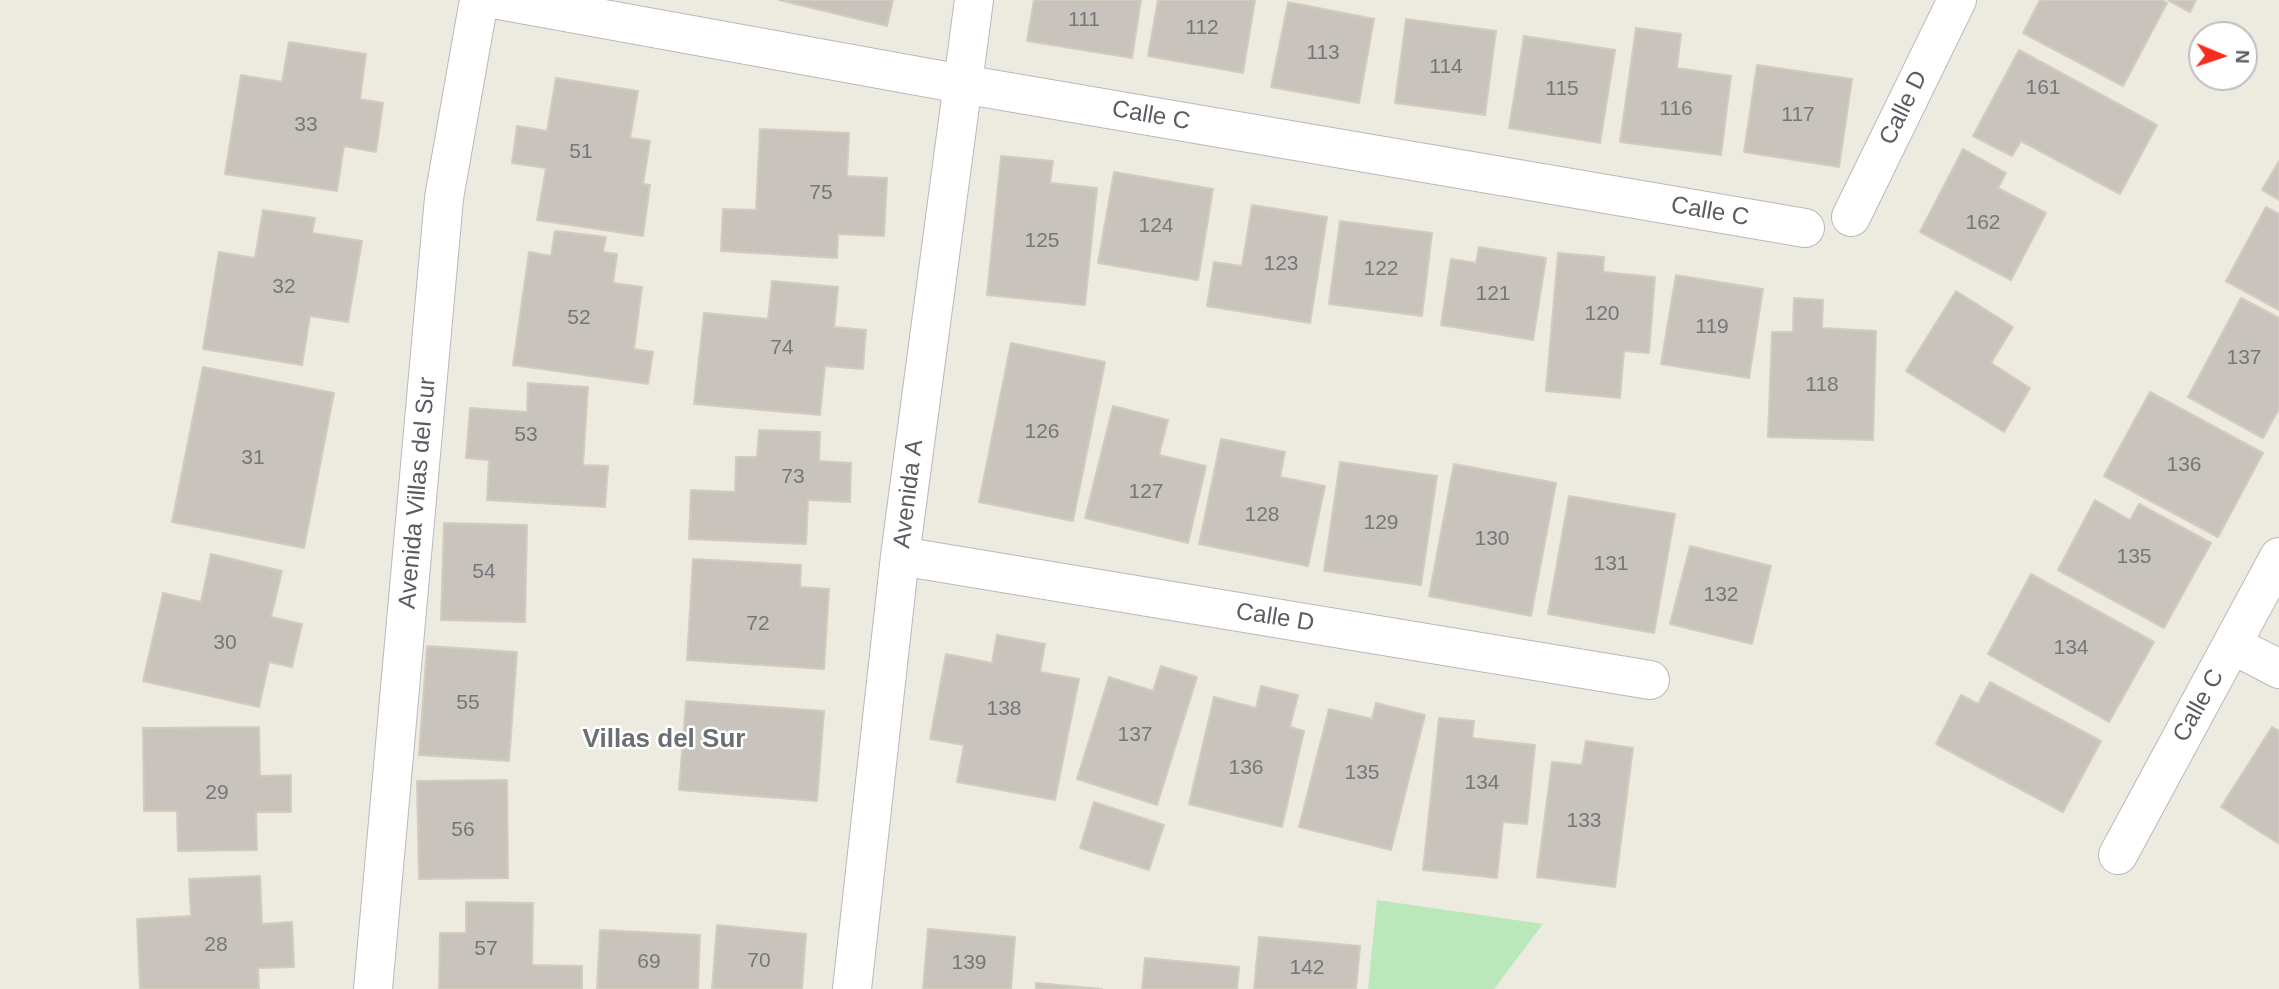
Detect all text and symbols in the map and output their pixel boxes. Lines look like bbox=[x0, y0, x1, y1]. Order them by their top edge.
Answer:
house number: 111 bbox=[1068, 7, 1100, 33]
house number: 112 bbox=[1185, 15, 1219, 41]
north arrow bbox=[2188, 21, 2258, 91]
house number: 113 bbox=[1306, 40, 1340, 66]
text: N bbox=[2232, 49, 2253, 64]
house number: 114 bbox=[1429, 54, 1463, 80]
street label: Calle D bbox=[1874, 66, 1934, 150]
house number: 161 bbox=[2025, 75, 2061, 101]
house number: 115 bbox=[1545, 76, 1579, 102]
street label: Calle C bbox=[1110, 95, 1192, 137]
house number: 116 bbox=[1659, 96, 1693, 122]
house number: 117 bbox=[1781, 102, 1815, 128]
house number: 33 bbox=[294, 112, 318, 138]
house number: 51 bbox=[569, 139, 593, 165]
house number: 75 bbox=[809, 180, 833, 206]
street label: Calle C bbox=[1669, 191, 1751, 233]
house number: 162 bbox=[1965, 210, 2001, 236]
house number: 124 bbox=[1138, 213, 1174, 239]
house number: 125 bbox=[1024, 228, 1060, 254]
house number: 123 bbox=[1263, 251, 1299, 277]
house number: 122 bbox=[1363, 256, 1399, 282]
house number: 32 bbox=[272, 274, 296, 300]
house number: 121 bbox=[1475, 281, 1511, 307]
house number: 120 bbox=[1584, 301, 1620, 327]
house number: 52 bbox=[567, 305, 591, 331]
house number: 119 bbox=[1695, 314, 1729, 340]
house number: 74 bbox=[770, 335, 794, 361]
house number: 137 bbox=[2226, 345, 2262, 371]
house number: 118 bbox=[1805, 372, 1839, 398]
street label: Avenida Villas del Sur bbox=[394, 376, 442, 610]
house number: 126 bbox=[1024, 419, 1060, 445]
house number: 53 bbox=[514, 422, 538, 448]
street label: Avenida A bbox=[888, 438, 930, 550]
house number: 31 bbox=[241, 445, 265, 471]
house number: 136 bbox=[2166, 452, 2202, 478]
house number: 73 bbox=[781, 464, 805, 490]
house number: 127 bbox=[1128, 479, 1164, 505]
house number: 128 bbox=[1244, 502, 1280, 528]
house number: 129 bbox=[1363, 510, 1399, 536]
house number: 130 bbox=[1474, 526, 1510, 552]
house number: 135 bbox=[2116, 544, 2152, 570]
house number: 131 bbox=[1593, 551, 1629, 577]
house number: 54 bbox=[472, 559, 496, 585]
house number: 132 bbox=[1703, 582, 1739, 608]
street label: Calle D bbox=[1234, 598, 1316, 638]
house number: 72 bbox=[746, 611, 770, 637]
house number: 30 bbox=[213, 630, 237, 656]
house number: 134 bbox=[2053, 635, 2089, 661]
street label: Calle C bbox=[2167, 665, 2231, 747]
house number: 55 bbox=[456, 690, 480, 716]
house number: 138 bbox=[986, 696, 1022, 722]
house number: 137 bbox=[1117, 722, 1153, 748]
district label: Villas del Sur bbox=[583, 724, 745, 756]
house number: 136 bbox=[1228, 755, 1264, 781]
house number: 135 bbox=[1344, 760, 1380, 786]
house number: 134 bbox=[1464, 770, 1500, 796]
house number: 29 bbox=[205, 780, 229, 806]
house number: 133 bbox=[1566, 808, 1602, 834]
house number: 56 bbox=[451, 817, 475, 843]
house number: 28 bbox=[204, 932, 228, 958]
house number: 57 bbox=[474, 936, 498, 962]
house number: 70 bbox=[747, 948, 771, 974]
house number: 69 bbox=[637, 949, 661, 975]
house number: 139 bbox=[951, 950, 987, 976]
house number: 142 bbox=[1289, 955, 1325, 981]

